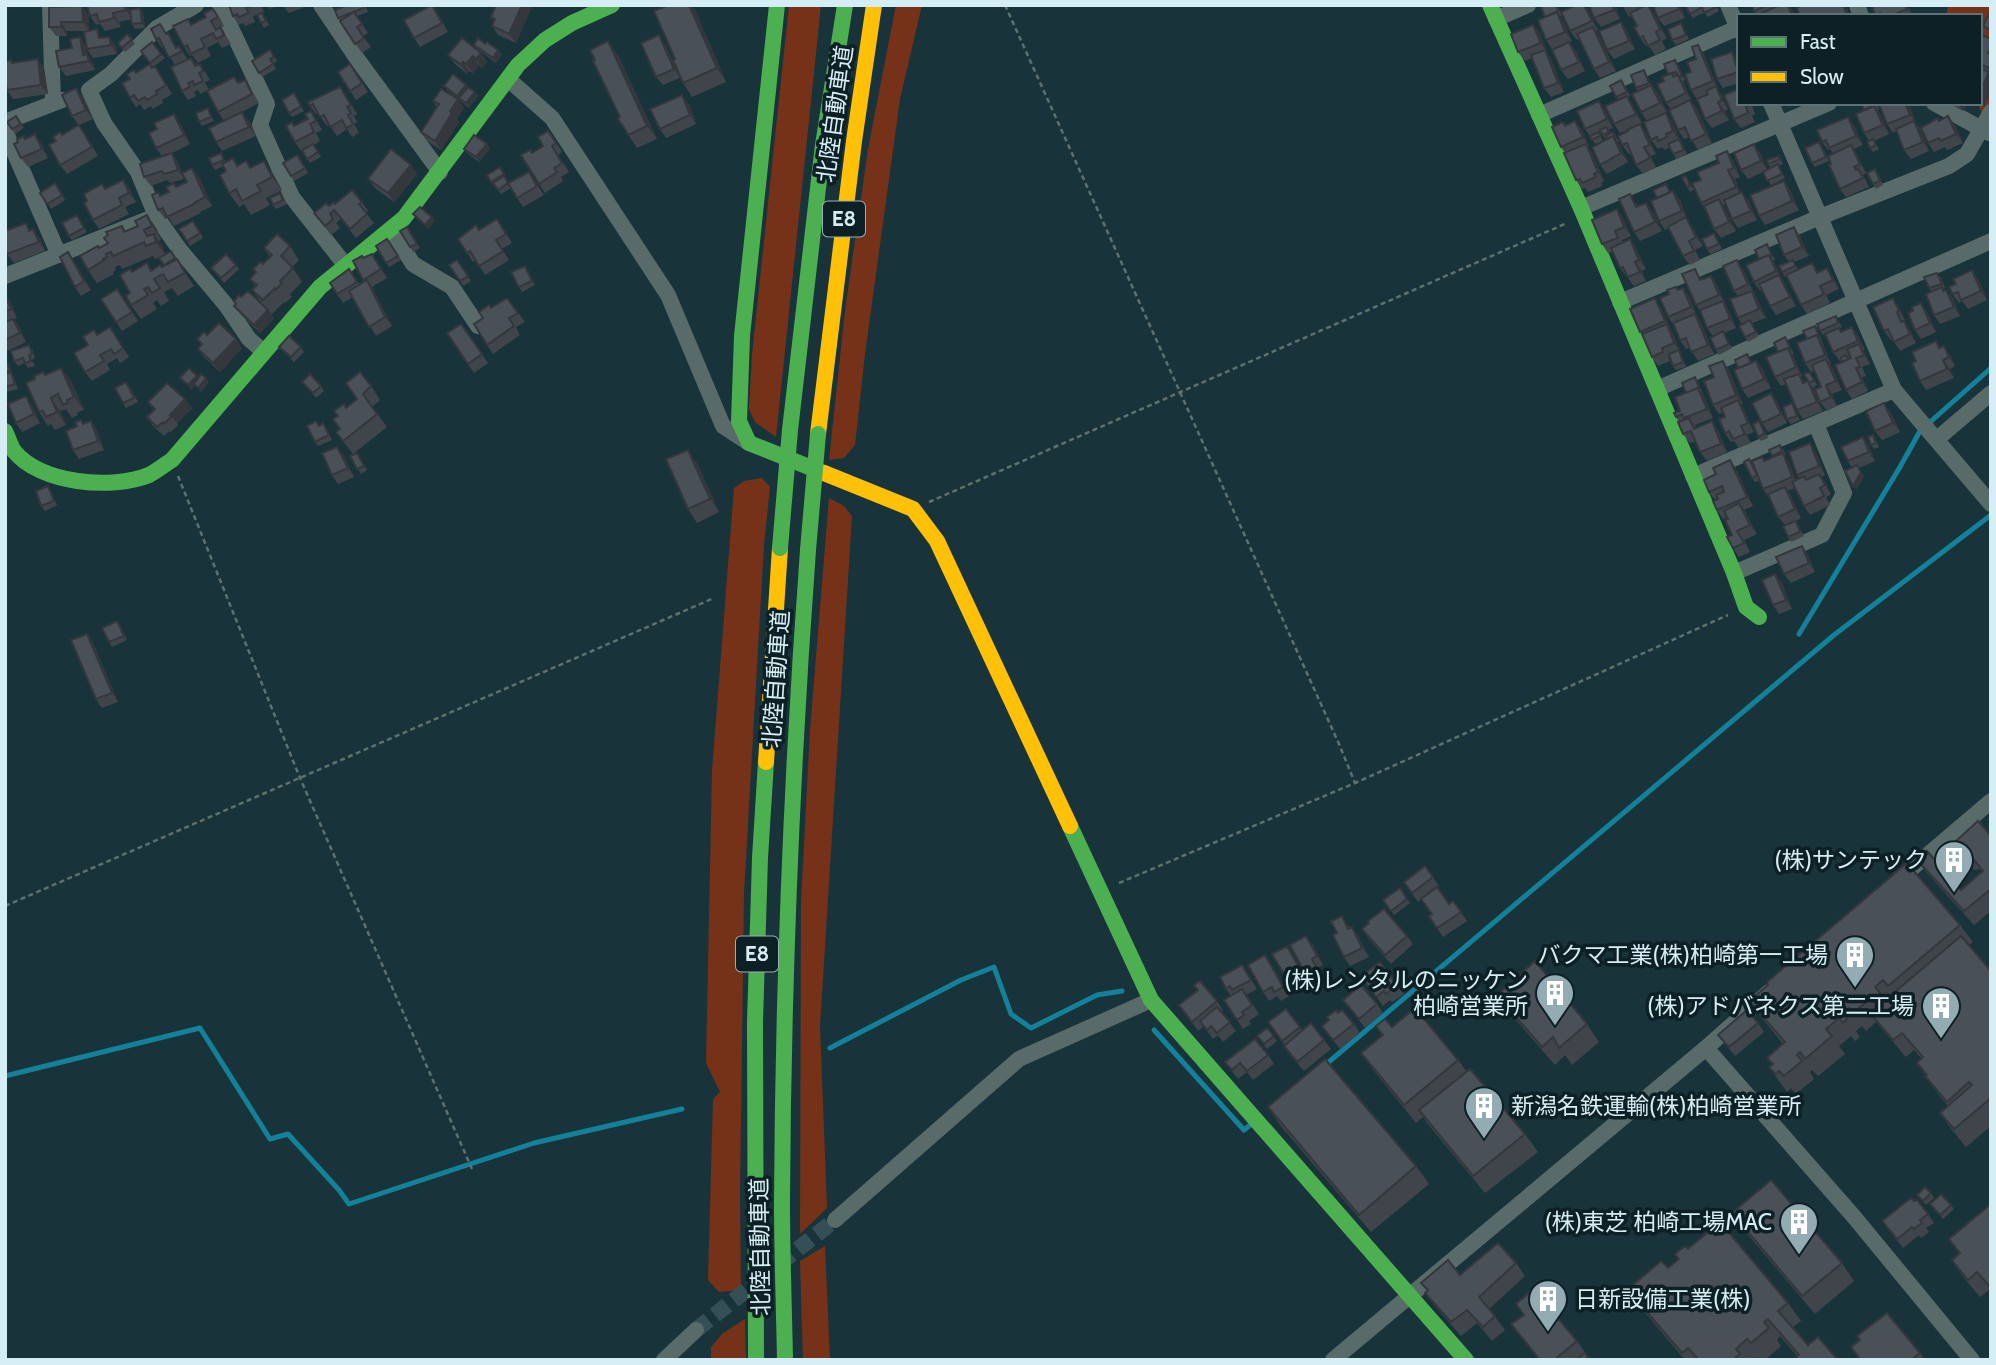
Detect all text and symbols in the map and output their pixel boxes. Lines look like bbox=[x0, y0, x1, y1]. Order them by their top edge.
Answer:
legend bbox=[1737, 14, 1982, 105]
text: Fast bbox=[1800, 29, 1836, 54]
street label: 北陸自動車道 bbox=[812, 44, 858, 184]
text: Slow bbox=[1800, 64, 1844, 89]
road number: E8 bbox=[823, 202, 865, 236]
street label: 北陸自動車道 bbox=[757, 609, 795, 749]
building icon: (株)サンテック bbox=[1933, 839, 1975, 894]
place label: (株)サンテック bbox=[1775, 846, 1927, 874]
building icon: バクマ工業(株)柏崎第一工場 bbox=[1834, 934, 1876, 989]
road number: E8 bbox=[736, 936, 778, 972]
place label: バクマ工業(株)柏崎第一工場 bbox=[1538, 941, 1828, 969]
place label: (株)レンタルのニッケン 柏崎営業所 bbox=[1284, 966, 1528, 1020]
building icon: (株)レンタルのニッケン 柏崎営業所 bbox=[1534, 972, 1576, 1027]
building icon: (株)アドバネクス第二工場 bbox=[1920, 985, 1962, 1040]
place label: (株)アドバネクス第二工場 bbox=[1647, 992, 1914, 1020]
building icon: 新潟名鉄運輸(株)柏崎営業所 bbox=[1463, 1085, 1505, 1140]
place label: 新潟名鉄運輸(株)柏崎営業所 bbox=[1511, 1092, 1801, 1120]
street label: 北陸自動車道 bbox=[745, 1178, 775, 1316]
building icon: (株)東芝 柏崎工場MAC bbox=[1778, 1201, 1820, 1256]
place label: (株)東芝 柏崎工場MAC bbox=[1545, 1208, 1772, 1236]
building icon: 日新設備工業(株) bbox=[1527, 1278, 1569, 1333]
place label: 日新設備工業(株) bbox=[1575, 1285, 1750, 1313]

